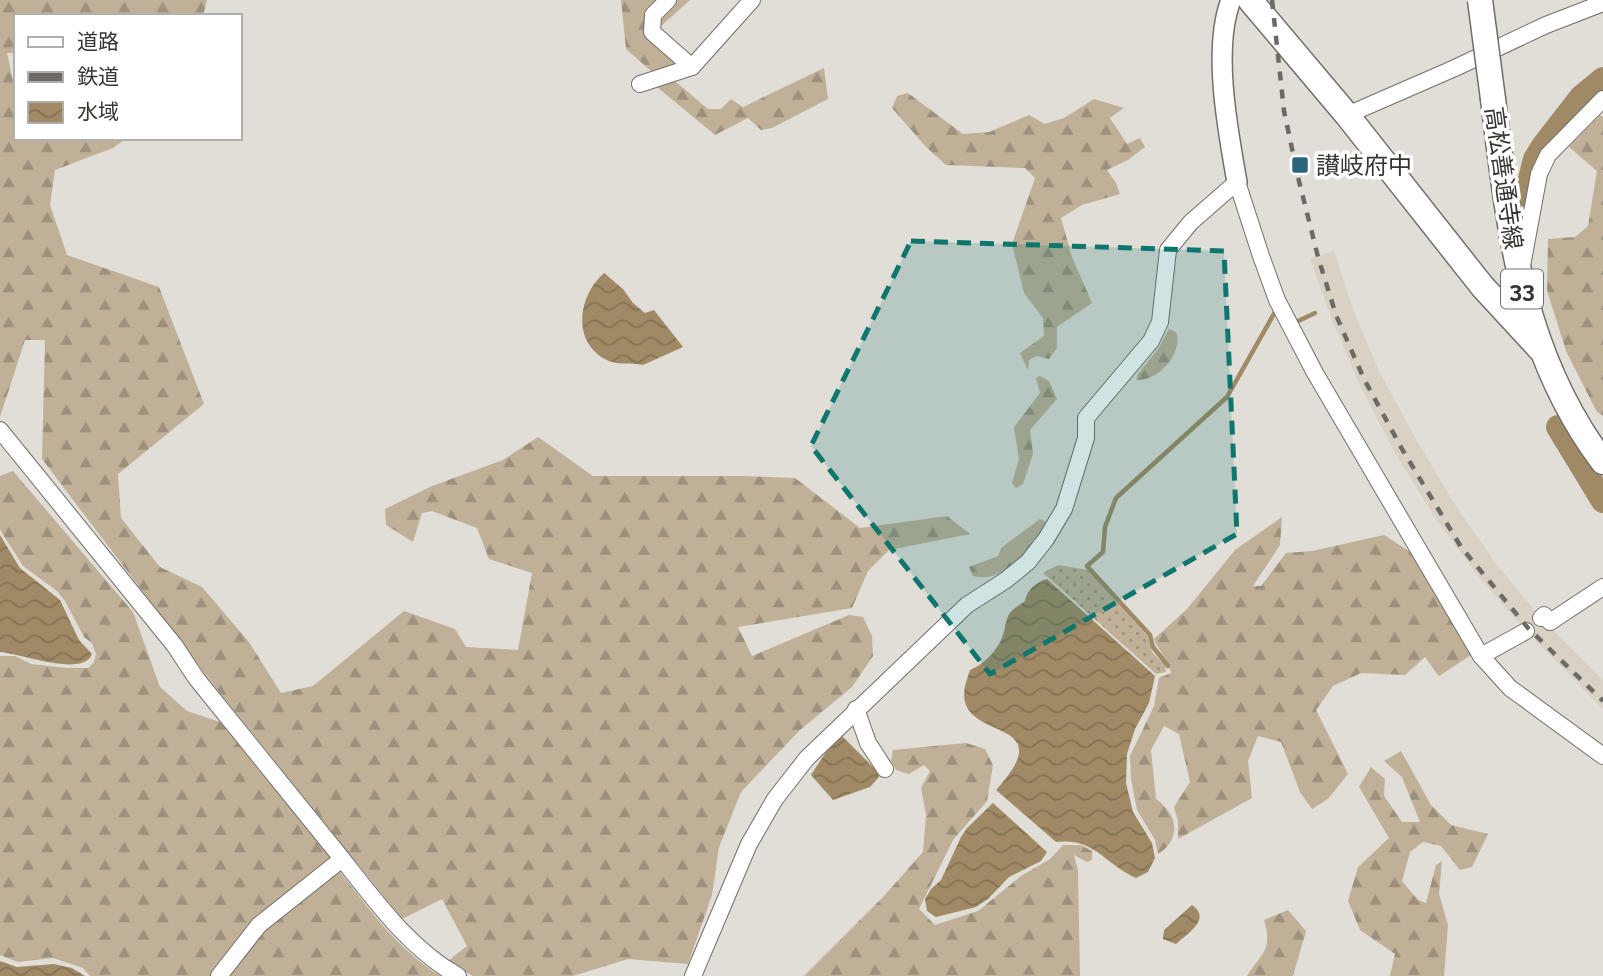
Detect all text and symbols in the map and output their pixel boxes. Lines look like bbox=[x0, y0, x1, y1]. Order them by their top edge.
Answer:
legend bbox=[14, 14, 242, 140]
text: 道路 bbox=[77, 29, 119, 54]
text: 鉄道 bbox=[77, 64, 119, 89]
text: 水域 bbox=[77, 99, 119, 124]
street label: 高松善通寺線 bbox=[1480, 105, 1528, 251]
place label: 讃岐府中 bbox=[1316, 151, 1412, 180]
marker: 讃岐府中 bbox=[1290, 155, 1310, 175]
road number: 33 bbox=[1501, 270, 1543, 308]

